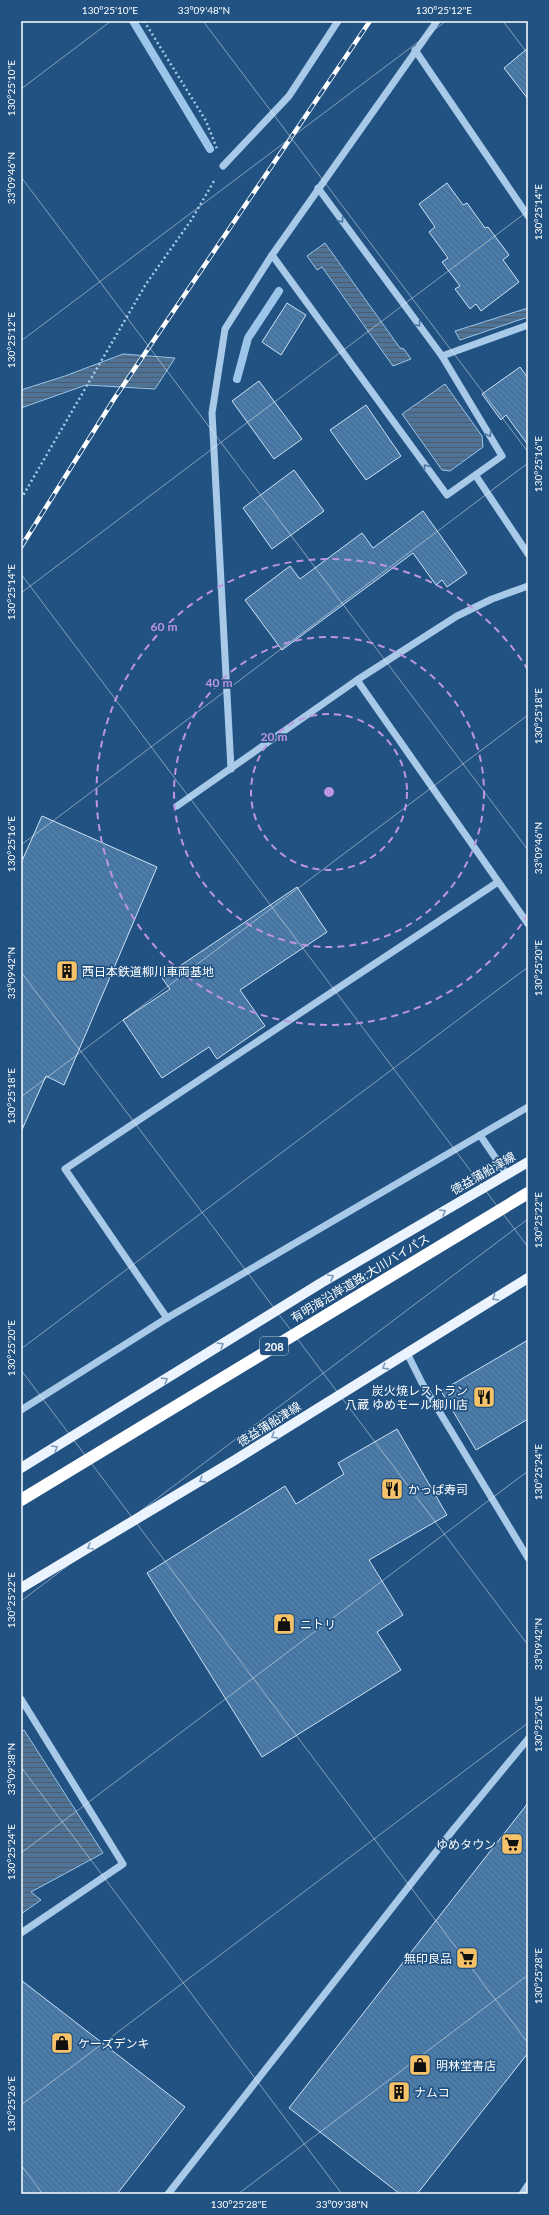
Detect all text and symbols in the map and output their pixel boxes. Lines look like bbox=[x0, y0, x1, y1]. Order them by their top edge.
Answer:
text: 130°25'10"E bbox=[82, 4, 138, 16]
text: 33°09'48"N bbox=[178, 4, 230, 16]
text: 130°25'12"E bbox=[416, 4, 472, 16]
text: 130°25'10"E bbox=[5, 60, 17, 116]
text: 33°09'46"N bbox=[5, 152, 17, 204]
text: 130°25'14"E bbox=[532, 184, 544, 240]
one-way arrow bbox=[337, 215, 344, 222]
text: 130°25'12"E bbox=[5, 312, 17, 368]
one-way arrow bbox=[413, 320, 420, 327]
one-way arrow bbox=[484, 430, 491, 437]
text: 130°25'16"E bbox=[532, 436, 544, 492]
one-way arrow bbox=[424, 464, 431, 471]
text: 130°25'14"E bbox=[5, 564, 17, 620]
text: 60 m bbox=[151, 619, 177, 634]
text: 40 m bbox=[206, 675, 232, 690]
text: 130°25'18"E bbox=[532, 688, 544, 744]
text: 20 m bbox=[261, 729, 287, 744]
centre of rings bbox=[322, 785, 336, 799]
text: 130°25'16"E bbox=[5, 816, 17, 872]
text: 33°09'46"N bbox=[532, 822, 544, 874]
text: 130°25'20"E bbox=[532, 940, 544, 996]
text: 33°09'42"N bbox=[5, 947, 17, 999]
building icon: 西日本鉄道柳川車両基地 bbox=[54, 958, 80, 984]
place label: 西日本鉄道柳川車両基地 bbox=[82, 964, 214, 979]
text: 130°25'18"E bbox=[5, 1068, 17, 1124]
street label: 徳益蒲船津線 bbox=[448, 1149, 518, 1197]
text: 130°25'22"E bbox=[532, 1192, 544, 1248]
one-way arrow bbox=[439, 1209, 447, 1216]
street label: 有明海沿岸道路;大川バイパス bbox=[288, 1231, 432, 1325]
one-way arrow bbox=[327, 1274, 334, 1281]
one-way arrow bbox=[492, 1294, 499, 1301]
text: 130°25'20"E bbox=[5, 1320, 17, 1376]
road number: 208 bbox=[260, 1337, 288, 1355]
one-way arrow bbox=[217, 1343, 224, 1350]
one-way arrow bbox=[382, 1362, 389, 1369]
one-way arrow bbox=[161, 1377, 168, 1384]
place label: 炭火焼レストラン 八蔵 ゆめモール柳川店 bbox=[345, 1383, 468, 1412]
restaurant icon: 炭火焼レストラン 八蔵 ゆめモール柳川店 bbox=[471, 1384, 497, 1410]
street label: 徳益蒲船津線 bbox=[234, 1399, 304, 1449]
one-way arrow bbox=[271, 1431, 278, 1438]
text: 130°25'24"E bbox=[532, 1444, 544, 1500]
one-way arrow bbox=[51, 1445, 58, 1453]
one-way arrow bbox=[199, 1475, 206, 1482]
restaurant icon: かっぱ寿司 bbox=[379, 1476, 405, 1502]
place label: かっぱ寿司 bbox=[408, 1482, 468, 1497]
one-way arrow bbox=[87, 1542, 94, 1549]
text: 130°25'22"E bbox=[5, 1572, 17, 1628]
shop icon: ニトリ bbox=[271, 1611, 297, 1637]
place label: ニトリ bbox=[300, 1617, 336, 1632]
text: 33°09'42"N bbox=[532, 1618, 544, 1670]
text: 130°25'26"E bbox=[532, 1696, 544, 1752]
text: 33°09'38"N bbox=[5, 1743, 17, 1795]
text: 130°25'24"E bbox=[5, 1824, 17, 1880]
supermarket icon: ゆめタウン bbox=[499, 1831, 525, 1857]
place label: ゆめタウン bbox=[436, 1837, 496, 1852]
supermarket icon: 無印良品 bbox=[454, 1945, 480, 1971]
text: 130°25'28"E bbox=[532, 1948, 544, 2004]
place label: 無印良品 bbox=[404, 1951, 452, 1966]
shop icon: ケーズデンキ bbox=[49, 2030, 75, 2056]
place label: ケーズデンキ bbox=[78, 2036, 149, 2051]
shop icon: 明林堂書店 bbox=[407, 2052, 433, 2078]
place label: 明林堂書店 bbox=[436, 2058, 496, 2073]
text: 130°25'26"E bbox=[5, 2076, 17, 2132]
building icon: ナムコ bbox=[386, 2079, 412, 2105]
place label: ナムコ bbox=[414, 2085, 450, 2100]
text: 130°25'28"E bbox=[211, 2198, 267, 2210]
text: 33°09'38"N bbox=[316, 2198, 368, 2210]

